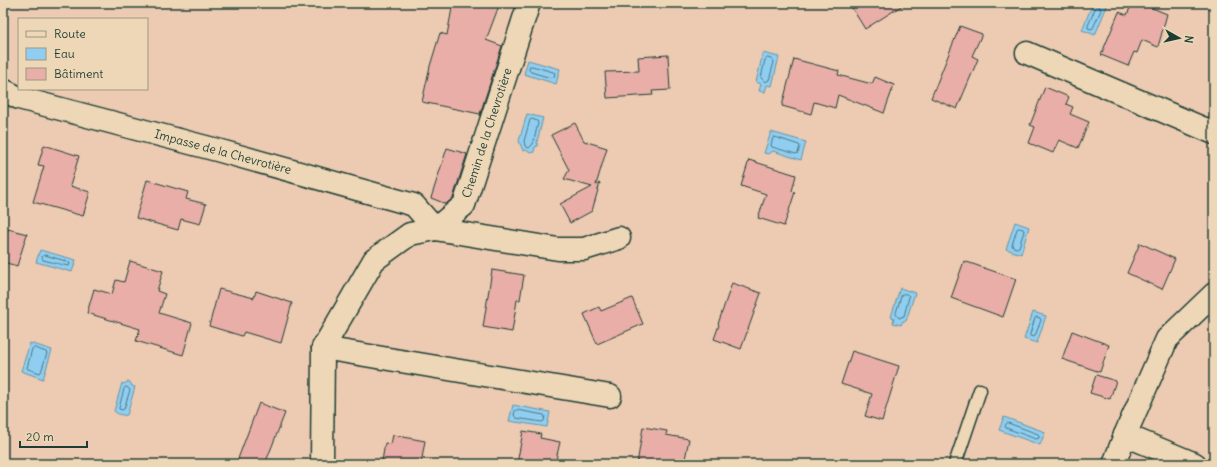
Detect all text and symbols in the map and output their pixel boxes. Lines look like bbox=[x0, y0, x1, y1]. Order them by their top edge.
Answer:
legend bbox=[18, 18, 148, 90]
north arrow bbox=[1159, 18, 1199, 58]
text: Route bbox=[54, 26, 86, 41]
text: N bbox=[1181, 35, 1196, 44]
text: Eau bbox=[54, 46, 75, 61]
text: Bâtiment bbox=[54, 66, 103, 81]
street label: Chemin de la Chevrotière bbox=[458, 66, 515, 200]
street label: Impasse de la Chevrotière bbox=[153, 126, 293, 177]
scale bar bbox=[20, 423, 87, 449]
text: 20 m bbox=[26, 429, 54, 444]

